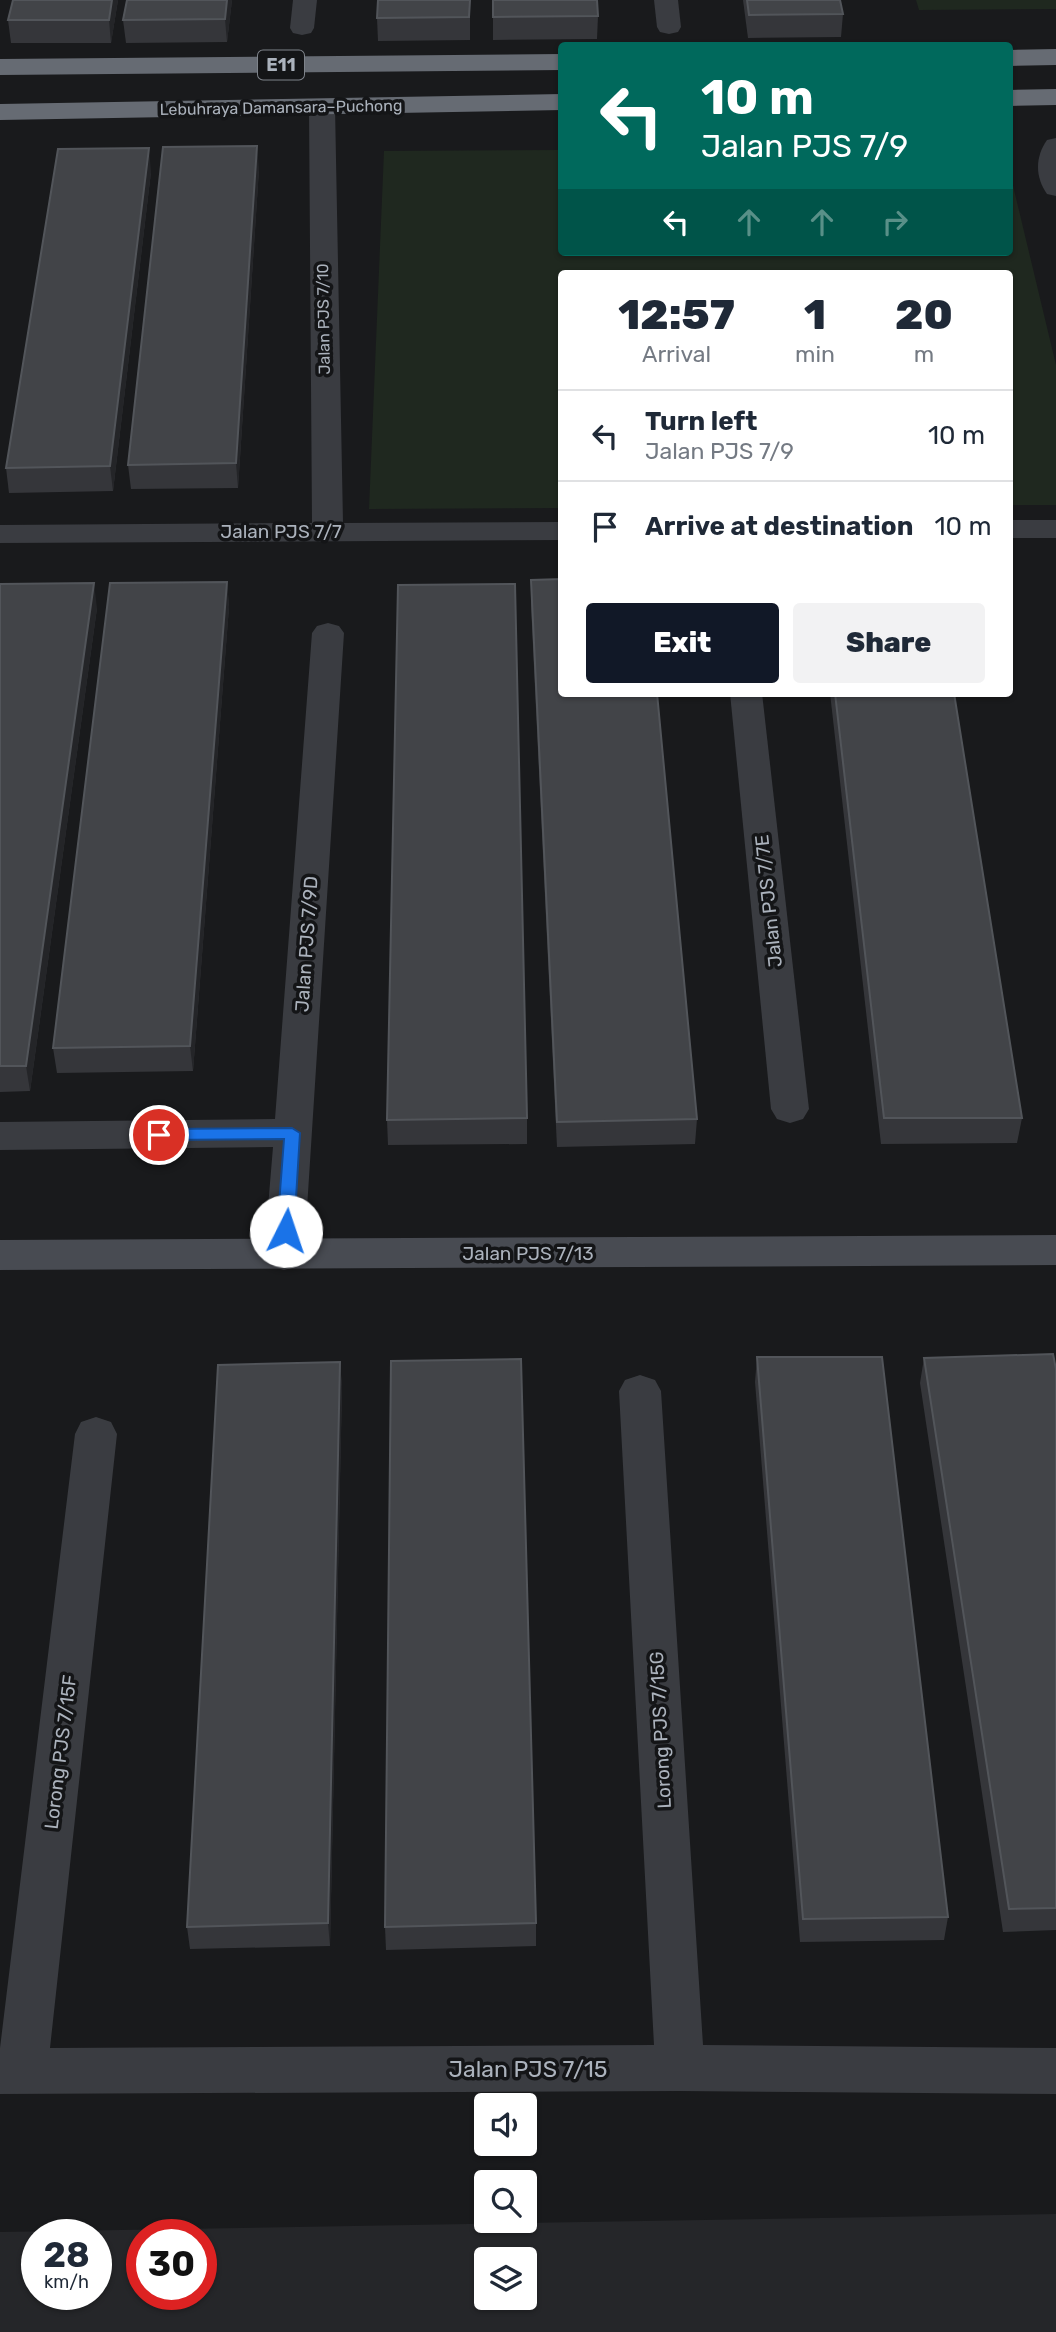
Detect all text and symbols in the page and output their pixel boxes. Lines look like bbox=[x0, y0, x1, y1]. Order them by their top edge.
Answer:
road number: E11 bbox=[258, 51, 304, 80]
text: 10 m bbox=[701, 68, 814, 126]
icon: left bbox=[586, 70, 677, 161]
street label: Lebuhraya Damansara–Puchong bbox=[159, 96, 403, 119]
text: Jalan PJS 7/9 bbox=[701, 127, 908, 165]
icon: left bbox=[657, 203, 695, 241]
icon: ahead bbox=[730, 203, 768, 241]
icon: ahead bbox=[803, 203, 841, 241]
icon: right bbox=[876, 203, 914, 241]
street label: Jalan PJS 7/10 bbox=[313, 263, 334, 375]
text: 12:57 bbox=[618, 290, 735, 340]
text: 1 bbox=[804, 290, 826, 340]
text: 20 bbox=[895, 290, 953, 340]
text: Arrival bbox=[642, 340, 711, 368]
text: min bbox=[795, 340, 835, 368]
text: m bbox=[914, 340, 934, 368]
text: Turn left bbox=[645, 406, 757, 437]
icon: left bbox=[586, 417, 624, 455]
text: 10 m bbox=[928, 420, 985, 451]
text: Jalan PJS 7/9 bbox=[645, 437, 794, 465]
icon: arrive bbox=[586, 508, 624, 546]
text: Arrive at destination bbox=[645, 511, 913, 542]
text: 10 m bbox=[934, 511, 992, 542]
street label: Jalan PJS 7/7 bbox=[220, 520, 342, 543]
button: Exit bbox=[586, 603, 779, 683]
button: Share bbox=[793, 603, 985, 683]
street label: Jalan PJS 7/7E bbox=[750, 834, 787, 968]
street label: Jalan PJS 7/9D bbox=[290, 875, 323, 1013]
pin bbox=[129, 1105, 189, 1165]
icon: arrive bbox=[140, 1116, 178, 1154]
position arrow bbox=[249, 1194, 323, 1268]
street label: Jalan PJS 7/13 bbox=[462, 1242, 594, 1265]
street label: Lorong PJS 7/15G bbox=[645, 1651, 676, 1809]
street label: Lorong PJS 7/15F bbox=[40, 1674, 81, 1831]
street label: Jalan PJS 7/15 bbox=[449, 2055, 607, 2083]
map controls bbox=[474, 2093, 537, 2310]
button: sound bbox=[474, 2093, 537, 2156]
button: search bbox=[474, 2170, 537, 2233]
speed limit sign: 30 bbox=[126, 2219, 217, 2310]
text: 28 bbox=[43, 2234, 90, 2276]
button: layers bbox=[474, 2247, 537, 2310]
text: km/h bbox=[44, 2271, 89, 2293]

